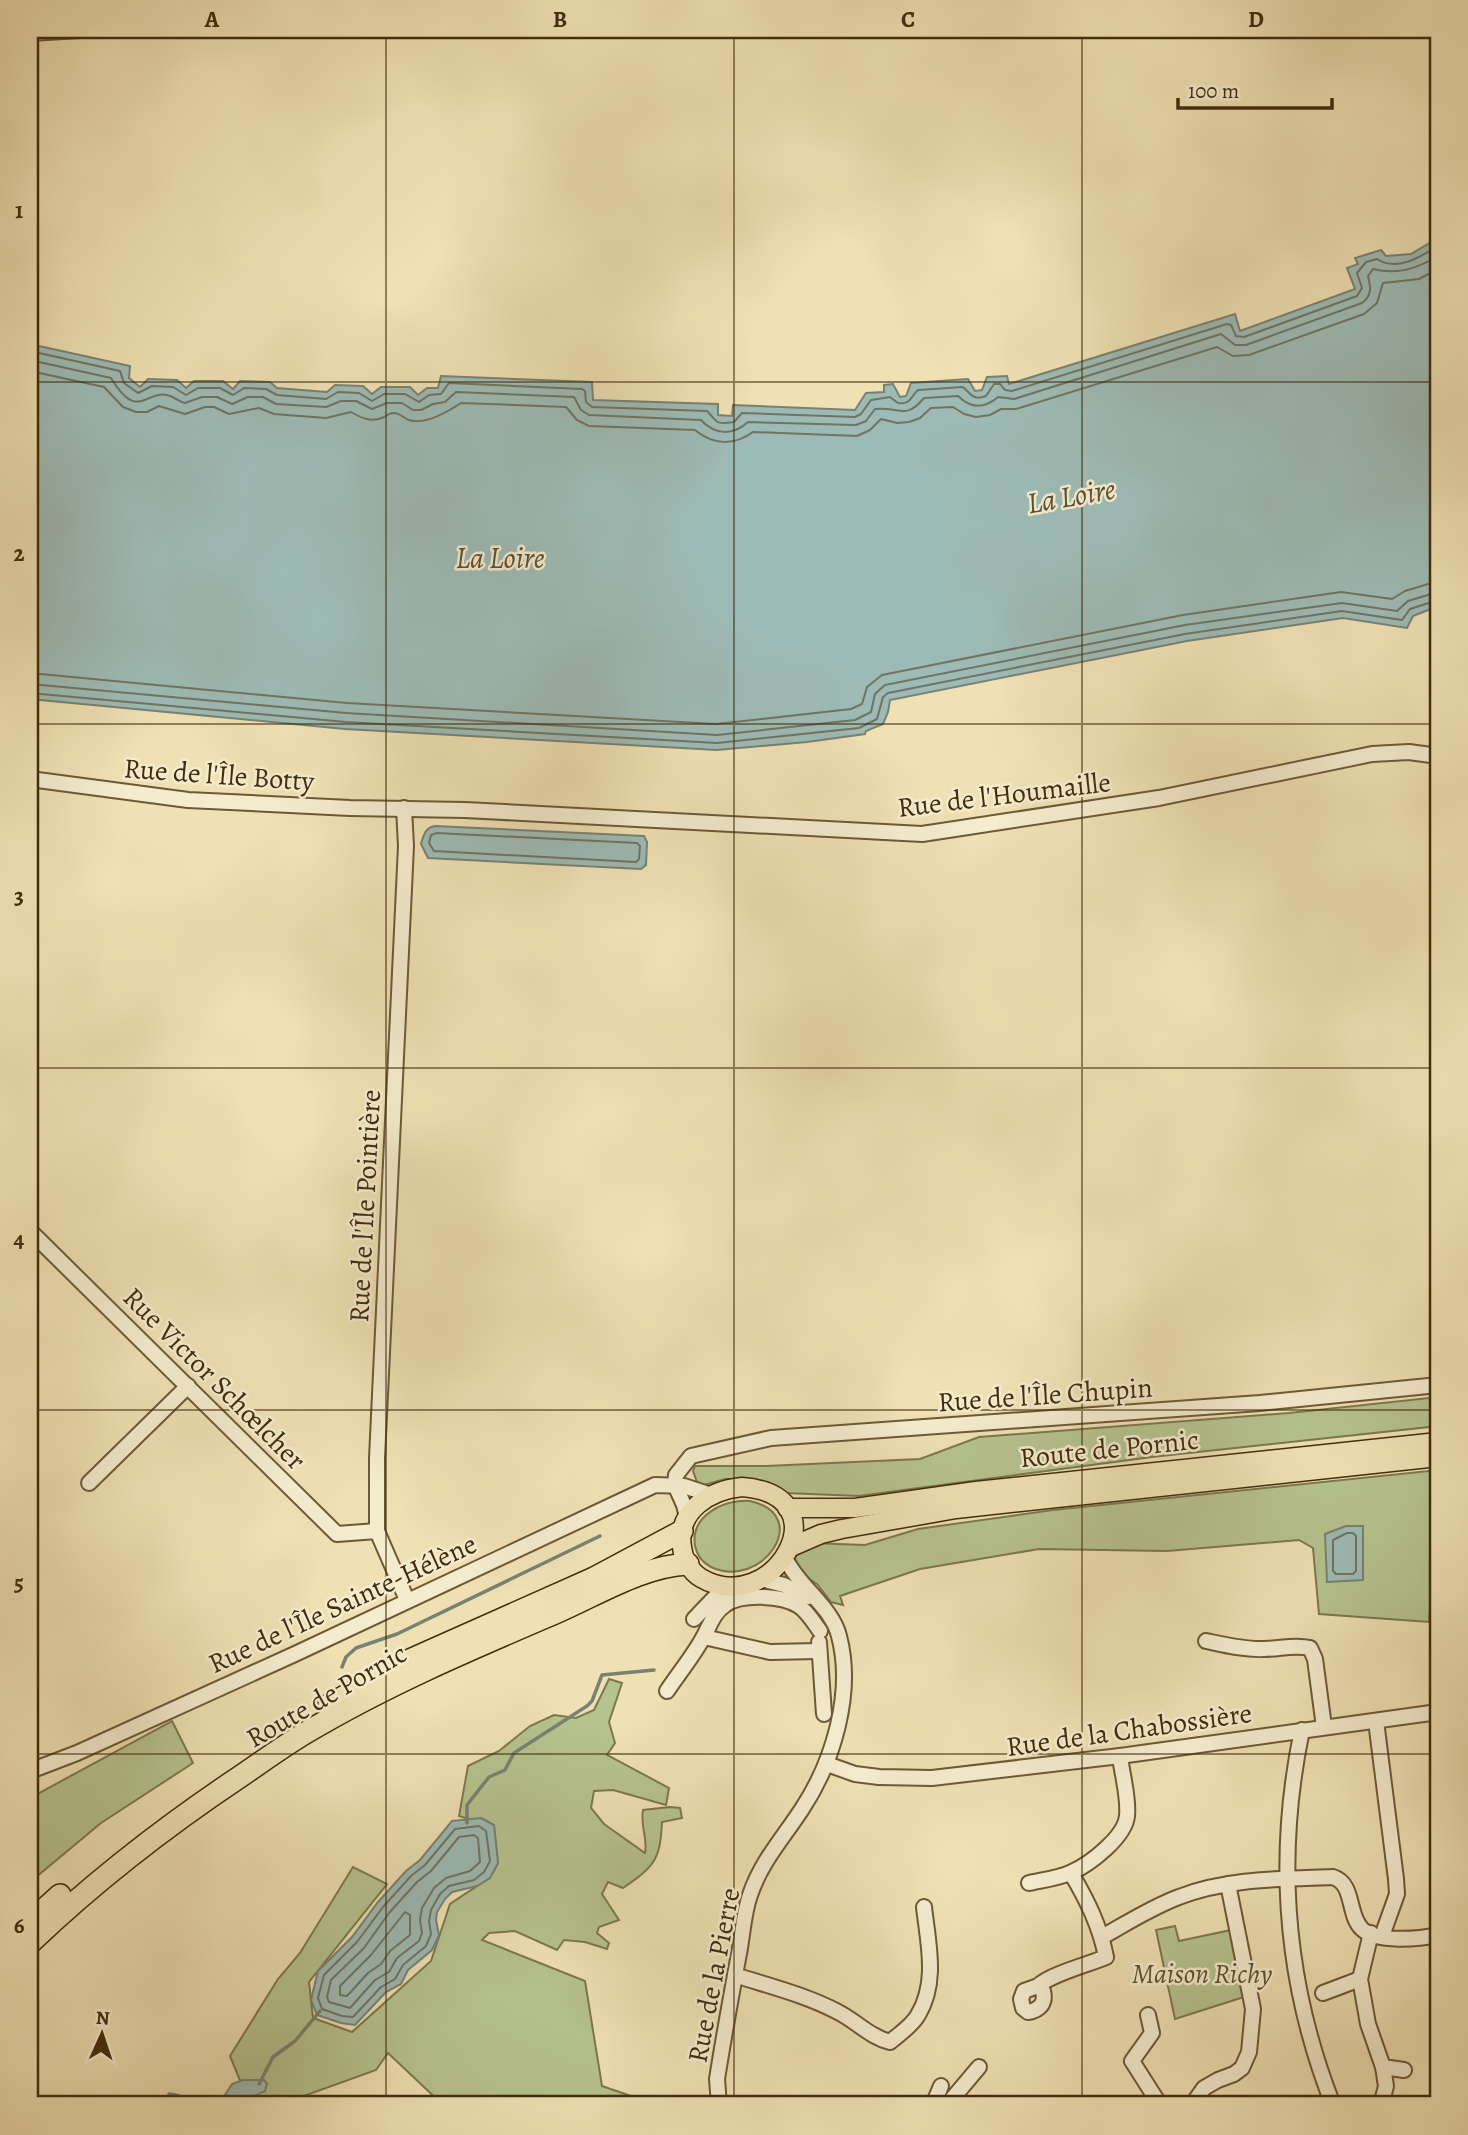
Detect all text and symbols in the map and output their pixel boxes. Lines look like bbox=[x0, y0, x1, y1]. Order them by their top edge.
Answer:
text: A bbox=[204, 4, 220, 35]
text: B bbox=[553, 4, 567, 35]
text: C bbox=[901, 4, 915, 35]
text: D bbox=[1248, 4, 1264, 35]
scale bar bbox=[1178, 66, 1332, 110]
text: 100 m bbox=[1188, 77, 1239, 105]
text: 1 bbox=[15, 195, 23, 226]
water label: La Loire bbox=[1024, 469, 1118, 523]
text: 2 bbox=[13, 538, 25, 569]
water label: La Loire bbox=[456, 538, 545, 578]
street label: Rue de l'Île Botty bbox=[122, 749, 316, 801]
street label: Rue de l'Houmaille bbox=[895, 763, 1113, 827]
text: 3 bbox=[14, 881, 24, 912]
street label: Rue de l'Île Pointière bbox=[340, 1088, 390, 1324]
text: 4 bbox=[14, 1224, 25, 1255]
street label: Rue Victor Schœlcher bbox=[114, 1279, 314, 1479]
street label: Rue de l'Île Chupin bbox=[936, 1369, 1154, 1421]
street label: Route de Pornic bbox=[1018, 1421, 1200, 1477]
street label: Rue de l'Île Sainte-Hélène bbox=[202, 1525, 483, 1683]
text: 5 bbox=[14, 1567, 24, 1598]
street label: Route de Pornic bbox=[239, 1634, 414, 1757]
street label: Rue de la Chabossière bbox=[1004, 1694, 1254, 1766]
street label: Rue de la Pierre bbox=[678, 1885, 750, 2066]
text: 6 bbox=[14, 1910, 25, 1941]
park label: Maison Richy bbox=[1132, 1955, 1272, 1993]
north arrow bbox=[66, 1998, 136, 2068]
text: N bbox=[95, 2005, 111, 2031]

